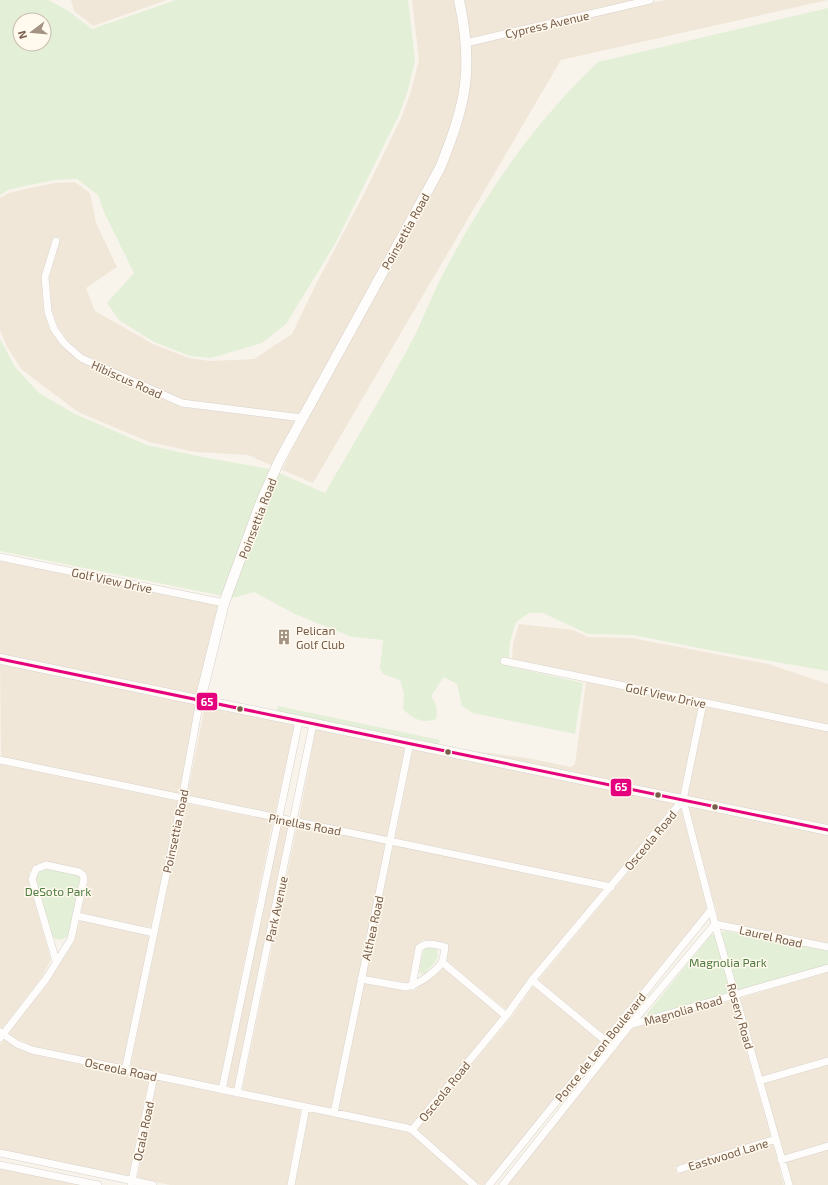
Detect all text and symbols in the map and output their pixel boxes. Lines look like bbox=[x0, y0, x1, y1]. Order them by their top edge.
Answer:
street label: Cypress Avenue bbox=[504, 8, 590, 40]
north arrow bbox=[12, 12, 52, 52]
text: N bbox=[15, 29, 29, 41]
street label: Poinsettia Road bbox=[378, 190, 432, 272]
street label: Hibiscus Road bbox=[89, 357, 165, 401]
street label: Poinsettia Road bbox=[235, 476, 279, 560]
street label: Golf View Drive bbox=[70, 565, 154, 595]
place label: Pelican Golf Club bbox=[296, 623, 345, 651]
building icon: Pelican Golf Club bbox=[275, 628, 293, 646]
street label: Golf View Drive bbox=[624, 680, 708, 710]
line badge: 65 bbox=[196, 692, 218, 711]
text: 65 bbox=[201, 695, 213, 708]
unlabelled marker bbox=[235, 704, 245, 714]
unlabelled marker bbox=[443, 747, 453, 757]
line badge: 65 bbox=[610, 778, 632, 797]
text: 65 bbox=[615, 780, 627, 793]
street label: Poinsettia Road bbox=[159, 788, 191, 874]
unlabelled marker bbox=[653, 790, 663, 800]
unlabelled marker bbox=[710, 802, 720, 812]
street label: Osceola Road bbox=[621, 807, 679, 873]
street label: Pinellas Road bbox=[268, 810, 342, 838]
street label: Park Avenue bbox=[262, 875, 290, 943]
park label: DeSoto Park bbox=[25, 884, 91, 898]
street label: Althea Road bbox=[358, 894, 386, 962]
street label: Laurel Road bbox=[738, 922, 804, 950]
park label: Magnolia Park bbox=[689, 955, 767, 969]
street label: Rosery Road bbox=[725, 981, 757, 1051]
street label: Ponce de Leon Boulevard bbox=[552, 990, 648, 1104]
street label: Magnolia Road bbox=[642, 992, 724, 1028]
street label: Osceola Road bbox=[84, 1055, 158, 1083]
street label: Osceola Road bbox=[415, 1058, 473, 1124]
street label: Ocala Road bbox=[130, 1100, 156, 1162]
street label: Eastwood Lane bbox=[686, 1135, 770, 1173]

